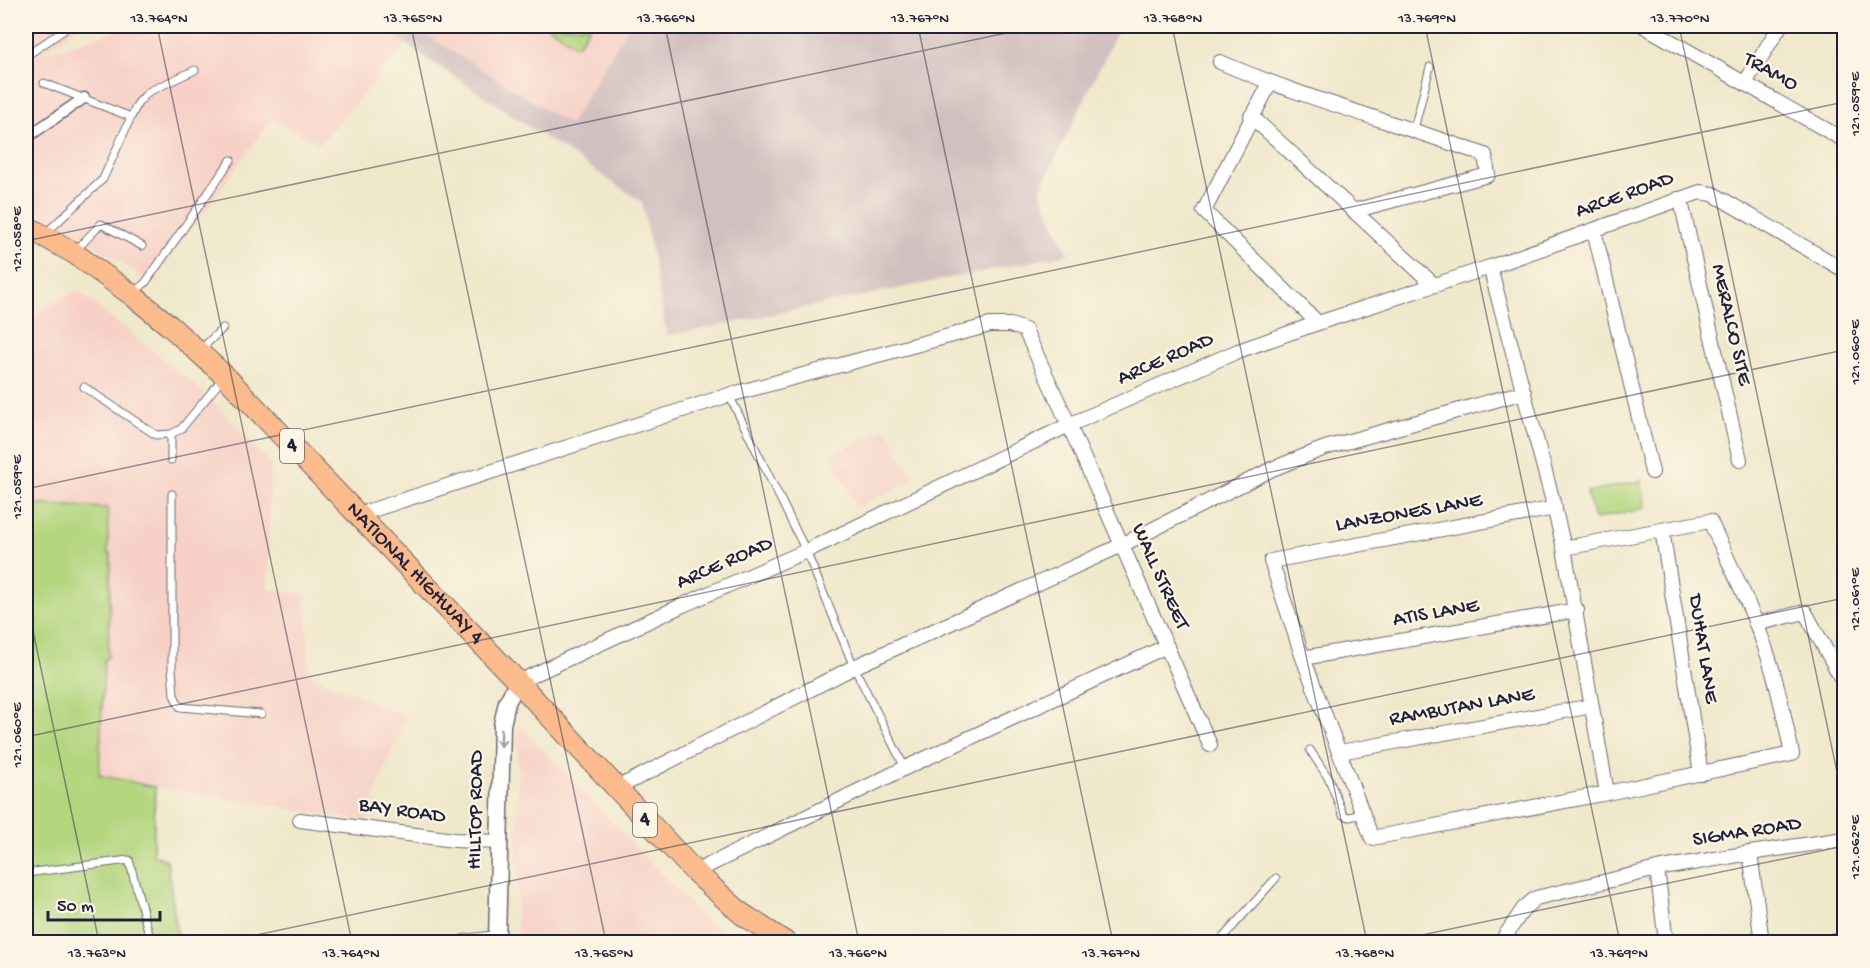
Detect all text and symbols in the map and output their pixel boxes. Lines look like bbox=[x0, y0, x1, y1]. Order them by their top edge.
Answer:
text: 13.764°N bbox=[129, 10, 188, 28]
text: 13.765°N bbox=[383, 10, 442, 28]
text: 13.766°N bbox=[636, 10, 695, 28]
text: 13.767°N bbox=[890, 10, 949, 28]
text: 13.768°N bbox=[1143, 10, 1203, 28]
text: 13.769°N bbox=[1397, 10, 1456, 28]
text: 13.770°N bbox=[1649, 10, 1710, 28]
street label: TRAMO bbox=[1737, 47, 1802, 98]
text: 121.059°E bbox=[1847, 71, 1865, 137]
street label: ARCE ROAD bbox=[1573, 167, 1678, 225]
text: 121.058°E bbox=[9, 206, 27, 272]
street label: MERALCO SITE bbox=[1704, 262, 1756, 389]
text: 121.060°E bbox=[1847, 319, 1865, 385]
street label: ARCE ROAD bbox=[1114, 328, 1218, 392]
road number: 4 bbox=[280, 429, 304, 463]
text: 121.059°E bbox=[9, 454, 27, 520]
street label: LANZONES LANE bbox=[1334, 489, 1485, 539]
street label: NATIONAL HIGHWAY 4 bbox=[340, 497, 489, 650]
street label: WALL STREET bbox=[1124, 520, 1194, 635]
street label: ARCE ROAD bbox=[673, 532, 777, 596]
text: 121.061°E bbox=[1847, 567, 1865, 631]
street label: DUHAT LANE bbox=[1681, 591, 1723, 706]
street label: ATIS LANE bbox=[1391, 594, 1482, 634]
street label: RAMBUTAN LANE bbox=[1388, 683, 1537, 733]
text: 121.060°E bbox=[9, 702, 27, 768]
one-way arrow bbox=[496, 727, 507, 747]
street label: HILLTOP ROAD bbox=[463, 750, 491, 870]
street label: BAY ROAD bbox=[356, 793, 447, 831]
road number: 4 bbox=[633, 803, 657, 837]
street label: SIGMA ROAD bbox=[1691, 812, 1803, 854]
text: 121.062°E bbox=[1847, 814, 1865, 880]
scale bar bbox=[48, 884, 160, 922]
text: 50 m bbox=[57, 897, 94, 918]
text: 13.763°N bbox=[67, 945, 126, 963]
text: 13.764°N bbox=[321, 945, 380, 963]
text: 13.765°N bbox=[574, 945, 633, 963]
text: 13.766°N bbox=[828, 945, 887, 963]
text: 13.767°N bbox=[1081, 945, 1140, 963]
text: 13.768°N bbox=[1335, 945, 1395, 963]
text: 13.769°N bbox=[1589, 945, 1648, 963]

